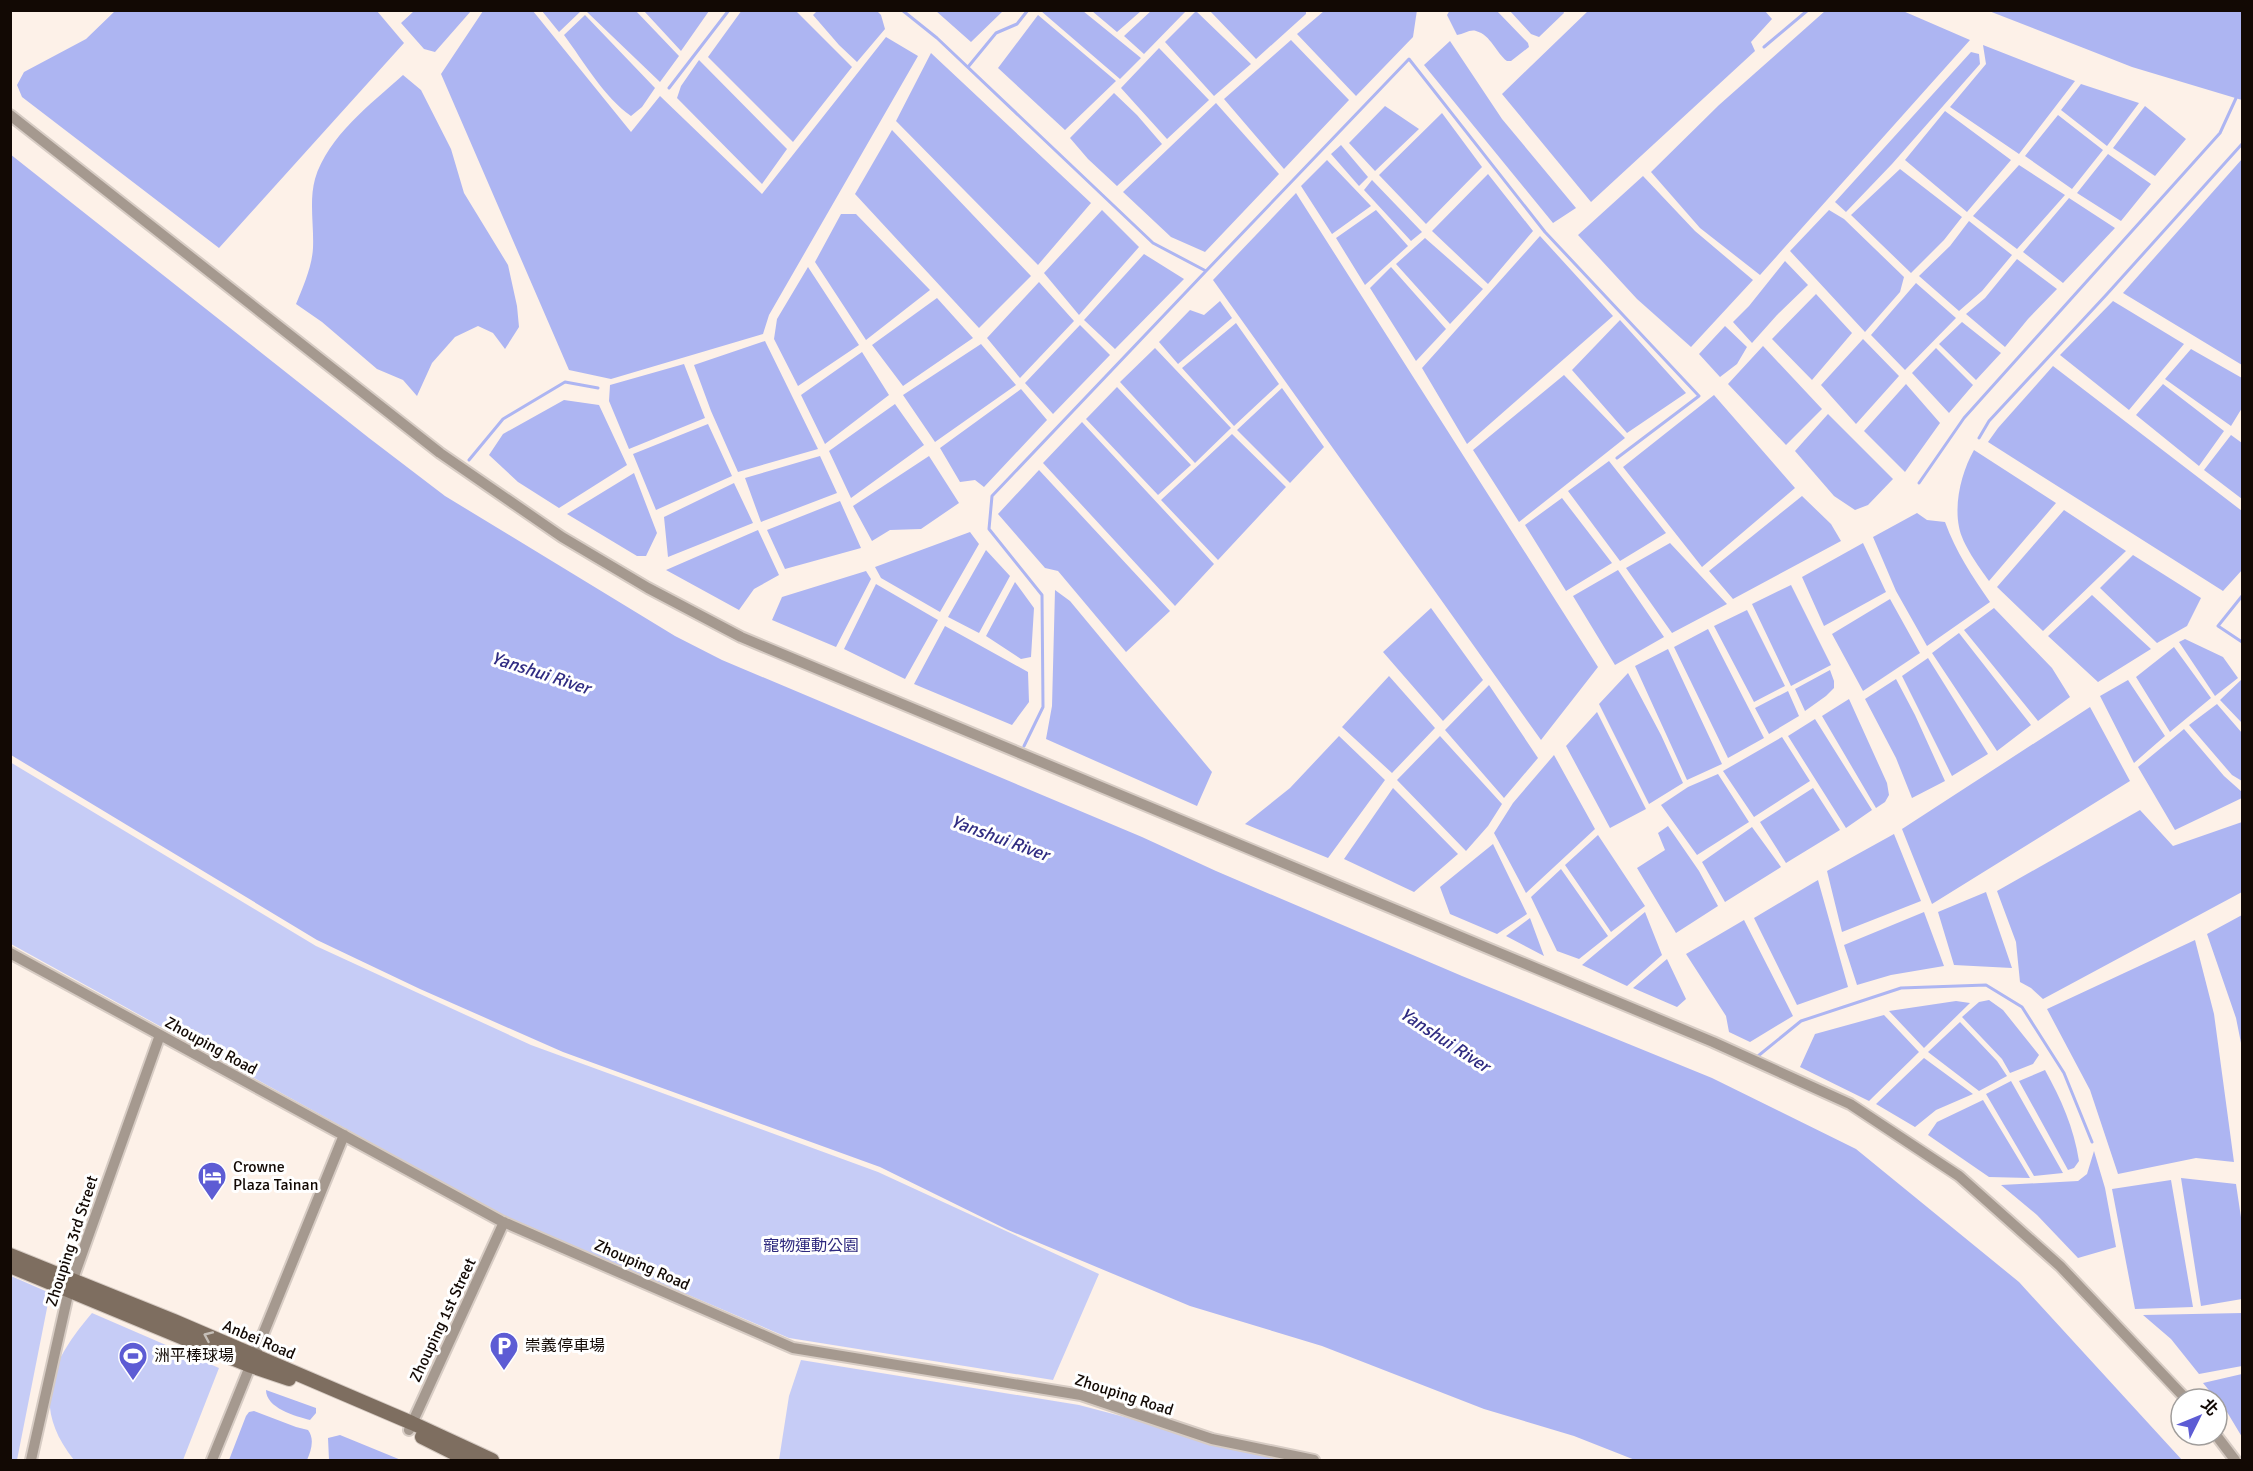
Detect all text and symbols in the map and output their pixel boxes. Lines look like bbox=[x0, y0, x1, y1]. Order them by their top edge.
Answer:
water label: Yanshui River bbox=[489, 647, 595, 700]
water label: Yanshui River bbox=[948, 810, 1054, 867]
water label: Yanshui River bbox=[1396, 1003, 1496, 1078]
street label: Zhouping Road bbox=[161, 1012, 261, 1080]
place label: Crowne Plaza Tainan bbox=[233, 1157, 318, 1195]
hotel icon: Crowne Plaza Tainan bbox=[196, 1160, 228, 1202]
street label: Zhouping 3rd Street bbox=[41, 1173, 103, 1309]
street label: Zhouping Road bbox=[591, 1235, 693, 1295]
park label: 寵物運動公園 bbox=[763, 1236, 859, 1256]
street label: Zhouping 1st Street bbox=[405, 1254, 481, 1385]
street label: Anbei Road bbox=[220, 1316, 298, 1364]
parking icon: 崇義停車場 bbox=[488, 1330, 520, 1372]
one-way arrow bbox=[204, 1331, 215, 1343]
place label: 崇義停車場 bbox=[525, 1336, 605, 1356]
sports icon: 洲平棒球場 bbox=[117, 1340, 149, 1382]
place label: 洲平棒球場 bbox=[154, 1346, 234, 1366]
street label: Zhouping Road bbox=[1072, 1370, 1176, 1420]
north arrow bbox=[2169, 1387, 2229, 1447]
text: 北 bbox=[2196, 1395, 2222, 1420]

